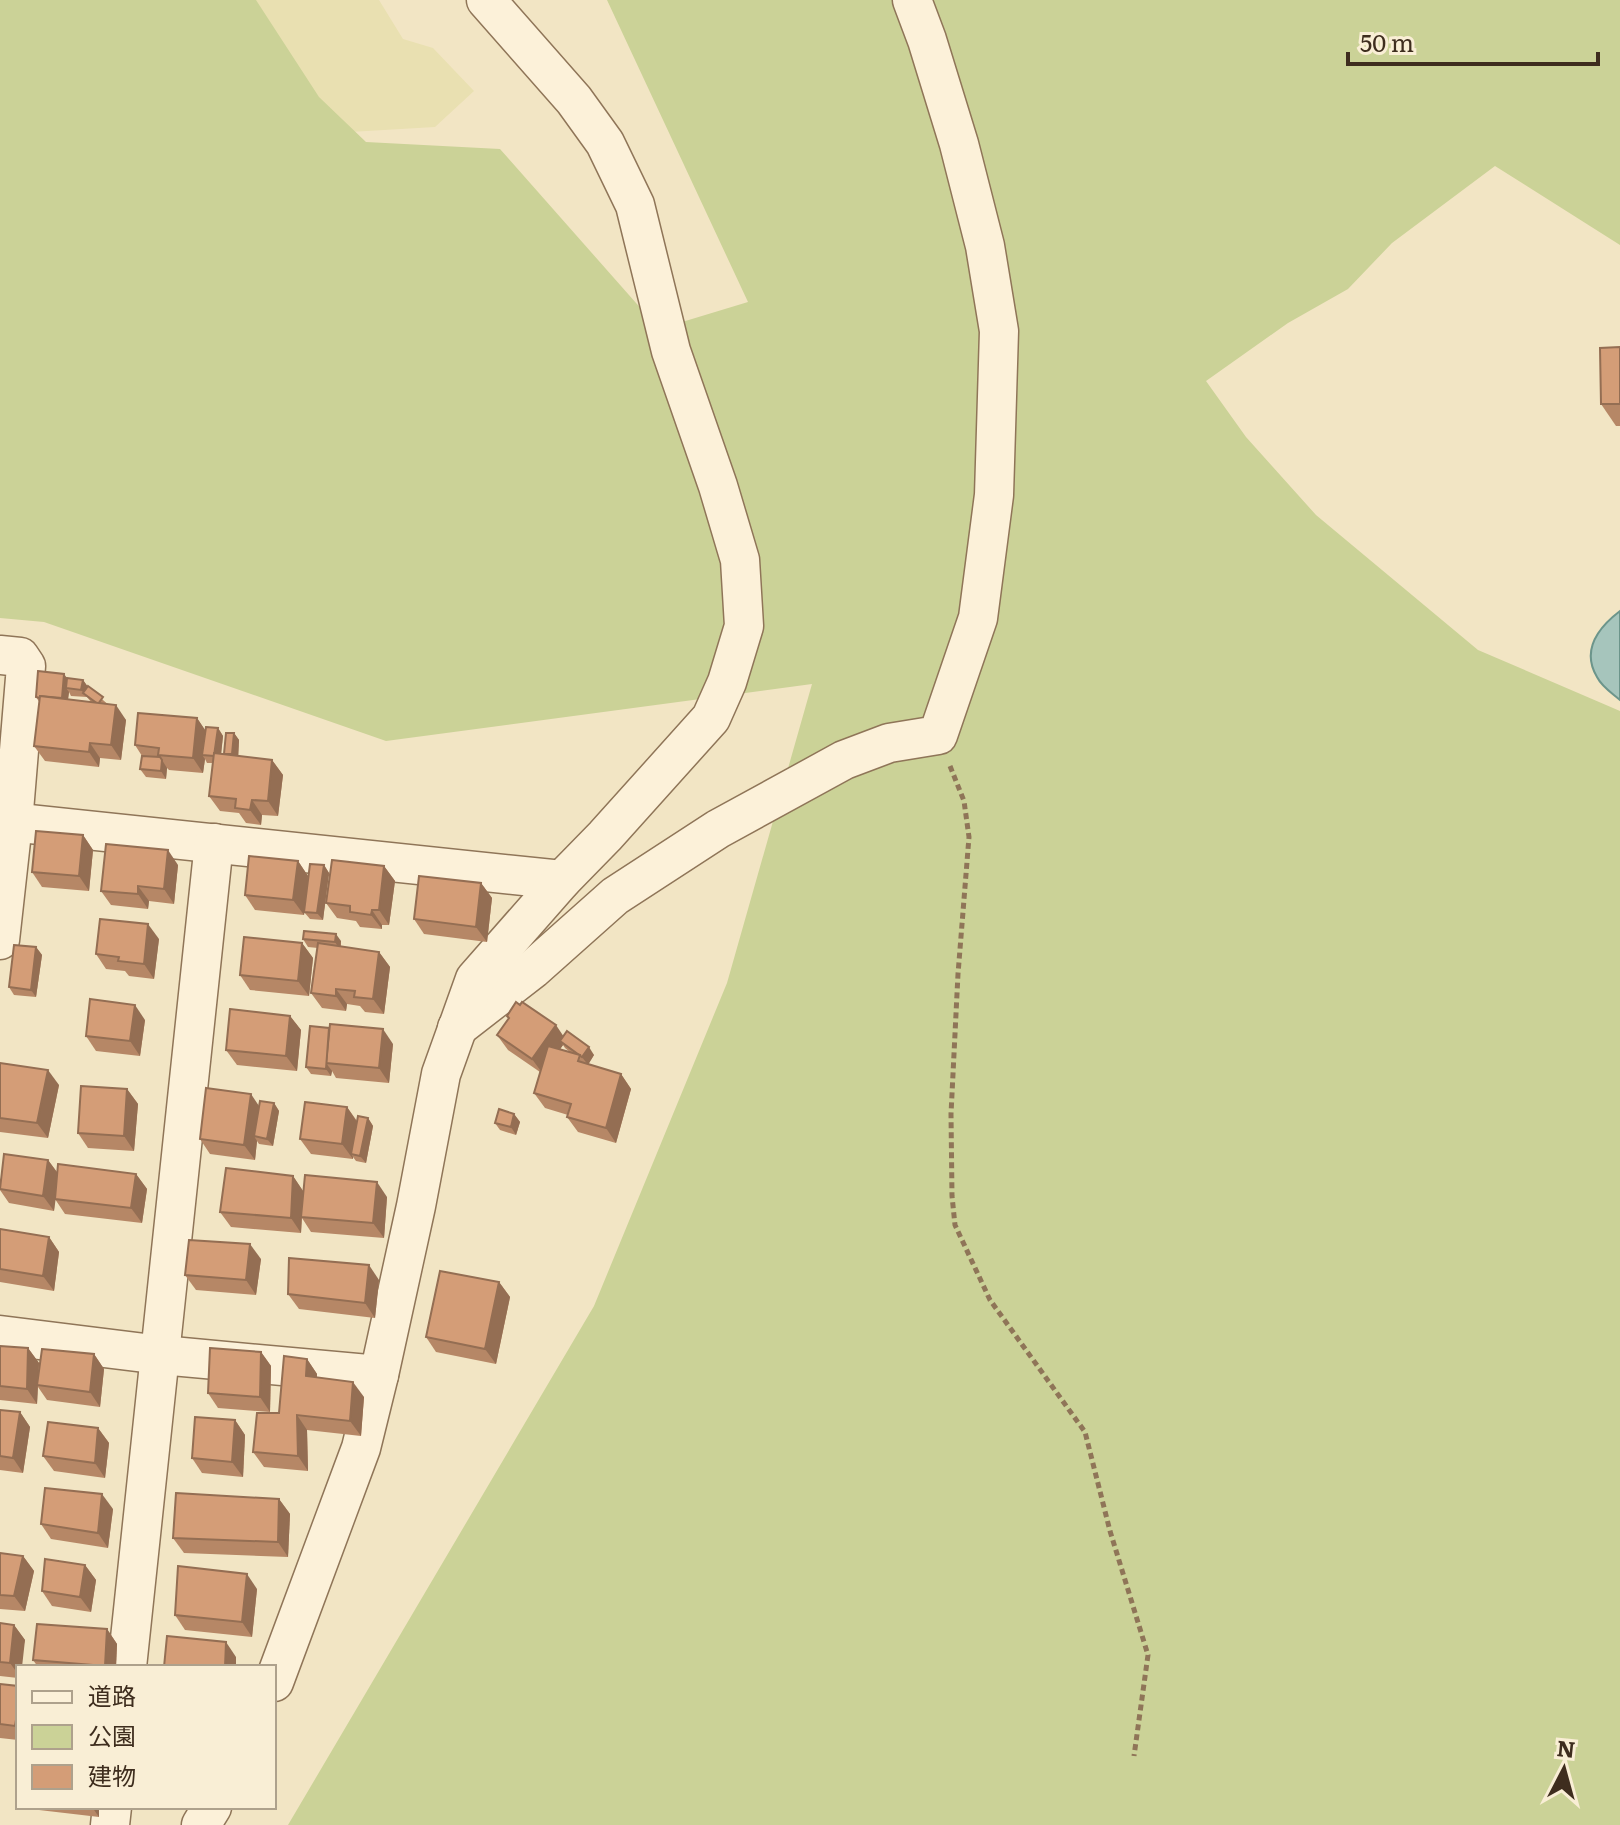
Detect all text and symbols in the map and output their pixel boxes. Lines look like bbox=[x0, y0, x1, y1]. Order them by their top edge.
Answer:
scale bar bbox=[1348, 16, 1598, 66]
text: 50 m bbox=[1360, 24, 1414, 59]
legend bbox=[16, 1665, 276, 1809]
text: 道路 bbox=[88, 1677, 136, 1712]
text: 公園 bbox=[88, 1717, 136, 1752]
north arrow bbox=[1524, 1729, 1604, 1809]
text: N bbox=[1555, 1730, 1577, 1765]
text: 建物 bbox=[88, 1757, 136, 1792]

